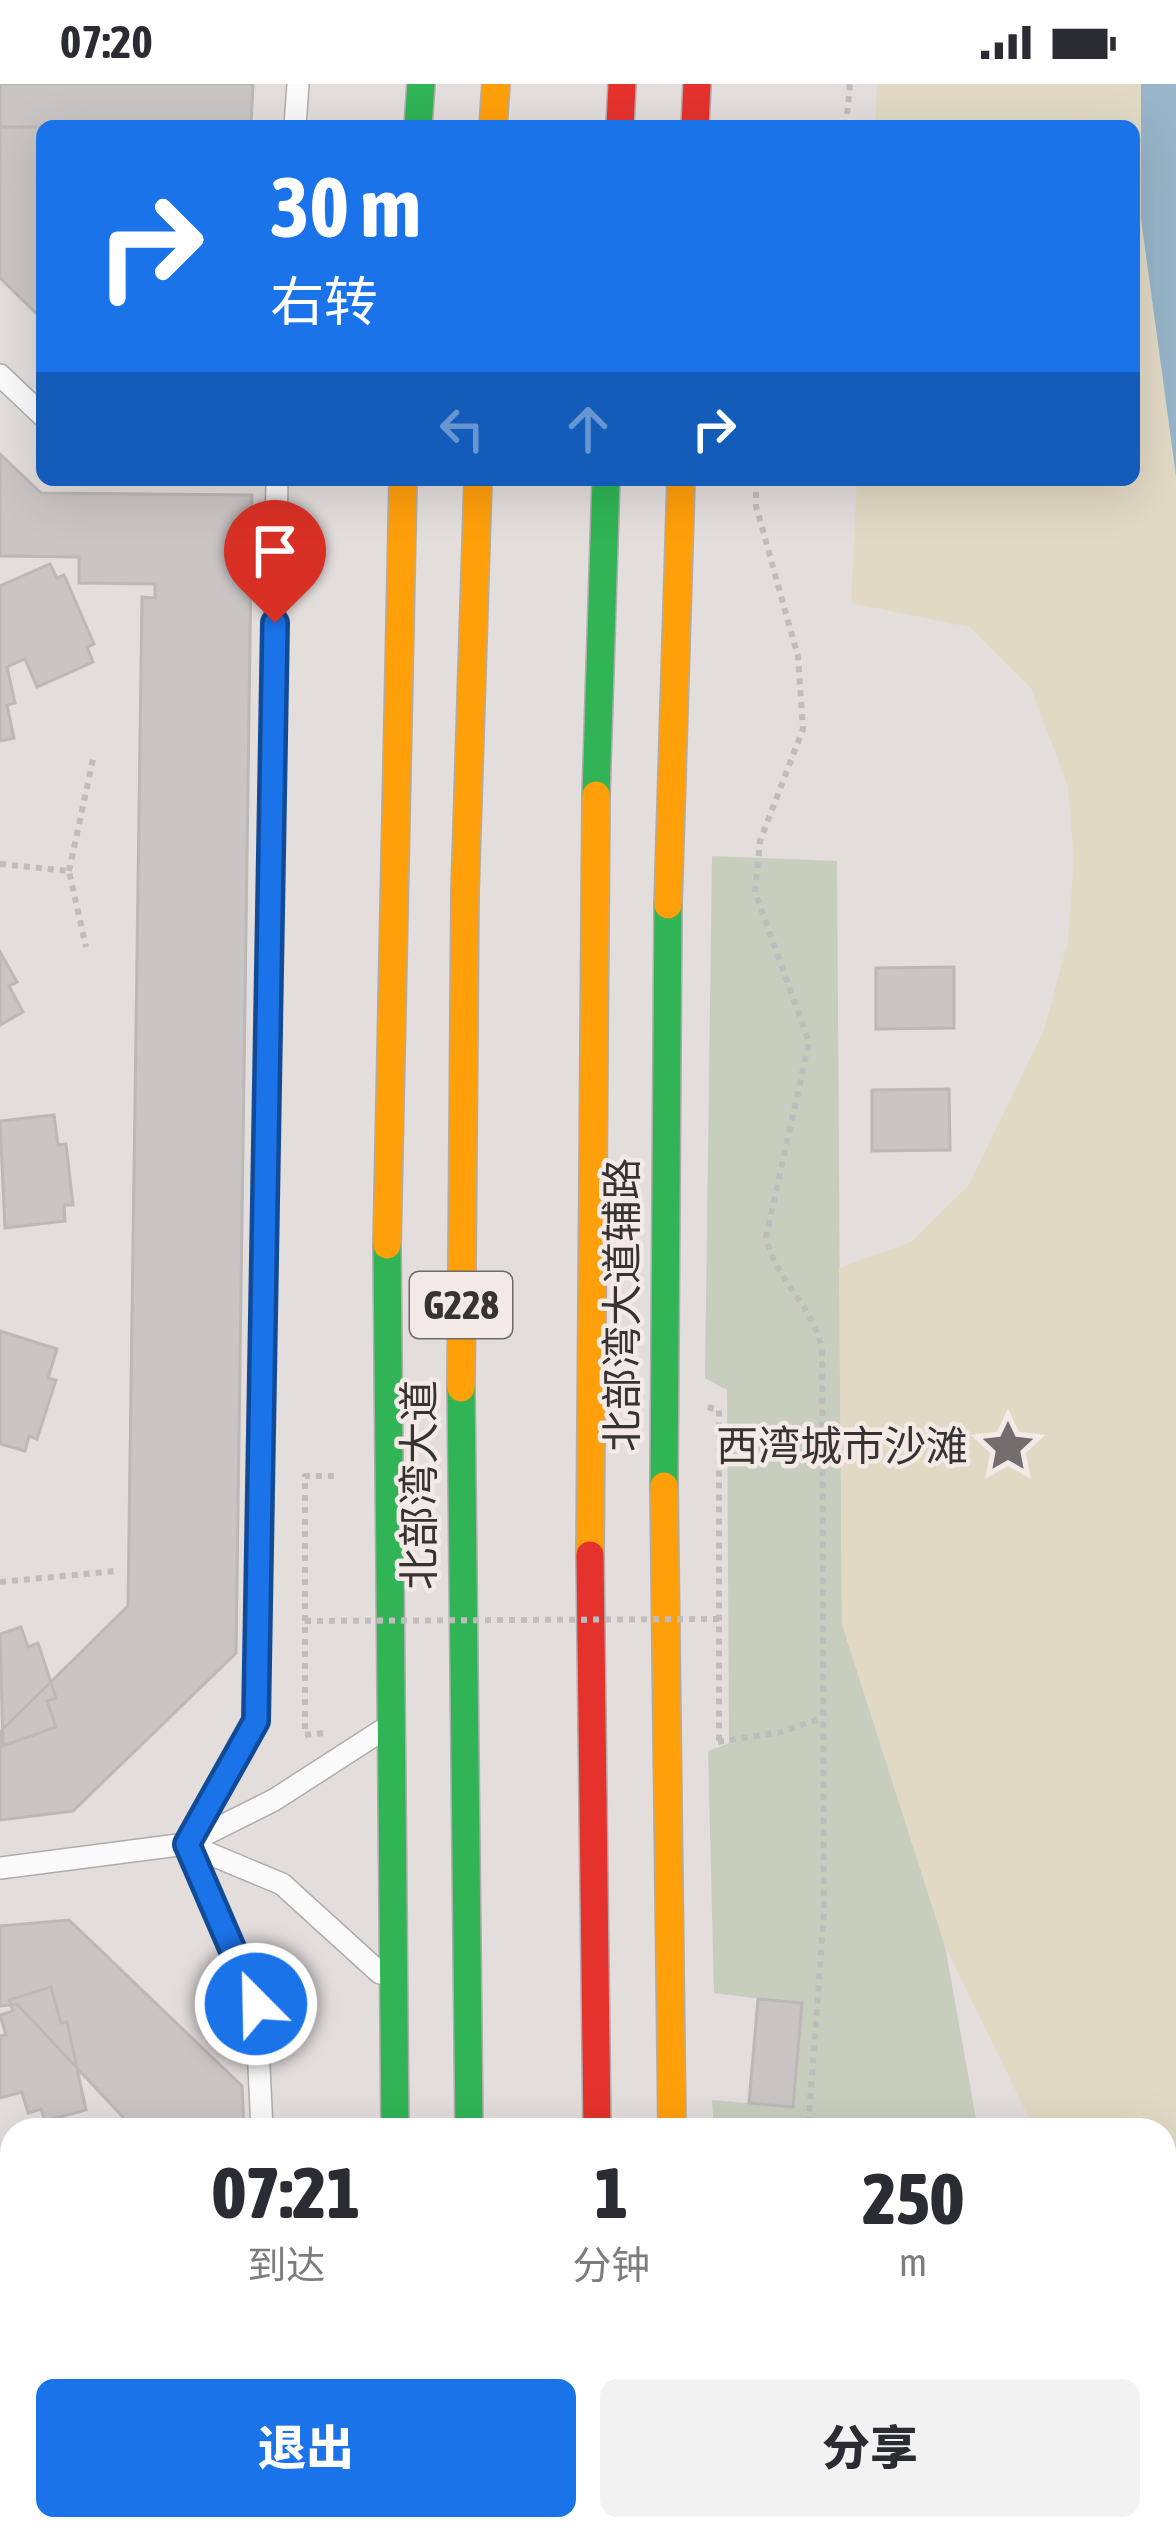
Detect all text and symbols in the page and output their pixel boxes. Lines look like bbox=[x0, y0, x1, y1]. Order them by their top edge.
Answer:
text: 07:20 bbox=[60, 16, 153, 68]
text: 30 m bbox=[270, 159, 421, 255]
icon: right bbox=[72, 168, 228, 324]
text: 右转 bbox=[270, 271, 378, 332]
icon: left bbox=[429, 396, 495, 462]
icon: ahead bbox=[555, 396, 621, 462]
icon: right bbox=[681, 396, 747, 462]
pin bbox=[224, 500, 326, 623]
icon: arrive bbox=[242, 518, 308, 584]
street label: 北部湾大道辅路 bbox=[598, 1158, 646, 1452]
road number: G228 bbox=[410, 1272, 512, 1338]
street label: 北部湾大道 bbox=[395, 1380, 443, 1590]
place icon: 西湾城市沙滩 bbox=[979, 1417, 1037, 1475]
place label: 西湾城市沙滩 bbox=[716, 1422, 968, 1470]
position arrow bbox=[193, 1941, 319, 2067]
text: 07:21 bbox=[212, 2151, 360, 2233]
text: 1 bbox=[594, 2151, 628, 2233]
text: 250 bbox=[862, 2157, 964, 2239]
text: m bbox=[899, 2240, 927, 2284]
text: 到达 bbox=[247, 2243, 325, 2287]
text: 分钟 bbox=[572, 2243, 650, 2287]
button: 退出 bbox=[36, 2379, 576, 2517]
button: 分享 bbox=[600, 2379, 1140, 2517]

